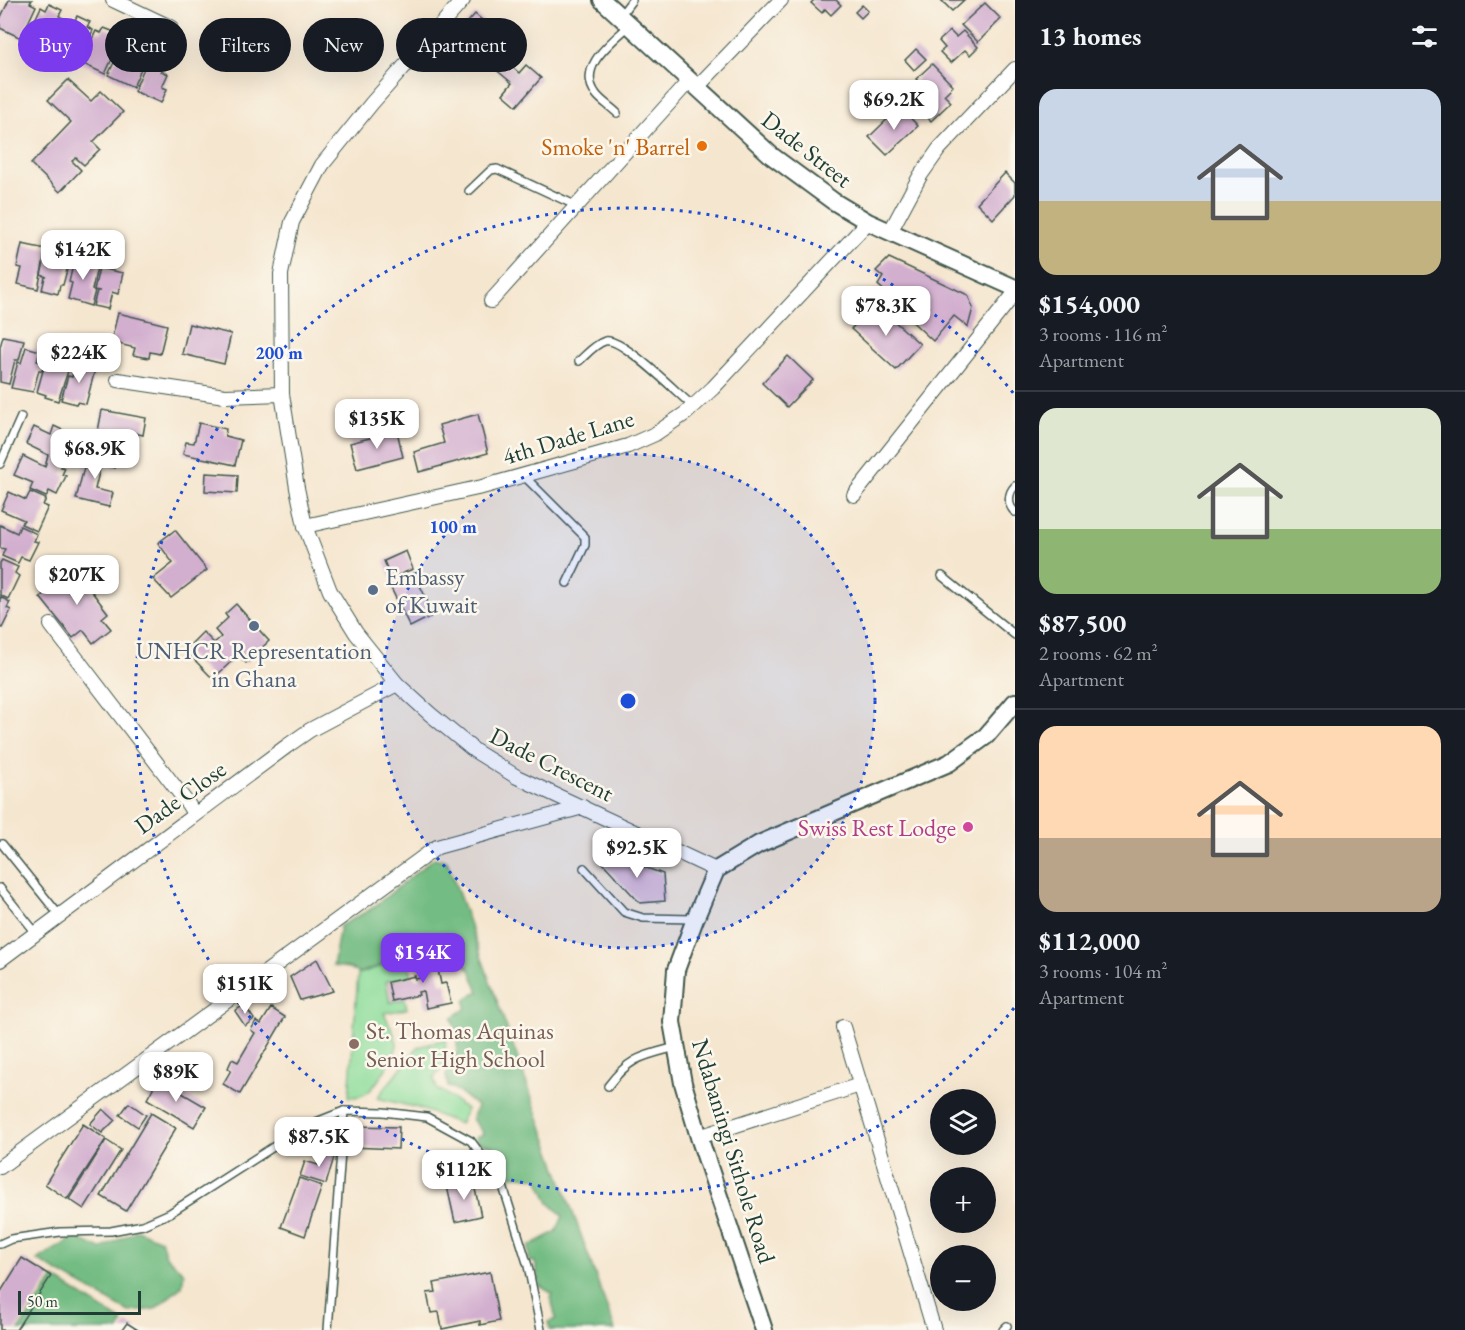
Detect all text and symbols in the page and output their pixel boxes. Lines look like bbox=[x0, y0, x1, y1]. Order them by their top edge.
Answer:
chip: Buy bbox=[18, 18, 93, 72]
chip: Rent bbox=[105, 18, 187, 72]
chip: Filters bbox=[199, 18, 291, 72]
chip: New bbox=[303, 18, 384, 72]
chip: Apartment bbox=[396, 18, 527, 72]
text: 13 homes bbox=[1039, 19, 1141, 53]
icon: filters bbox=[1408, 20, 1441, 53]
pin: $69.2K bbox=[845, 80, 943, 131]
text: $69.2K bbox=[863, 86, 925, 112]
street label: Dade Street bbox=[755, 104, 859, 194]
icon: home bbox=[1186, 128, 1294, 236]
place label: Smoke 'n' Barrel bbox=[541, 131, 690, 162]
marker: Smoke 'n' Barrel bbox=[695, 139, 709, 153]
pin: $142K bbox=[41, 230, 125, 281]
text: $142K bbox=[55, 236, 111, 262]
pin: $78.3K bbox=[837, 286, 935, 337]
text: $154,000 bbox=[1039, 287, 1140, 321]
text: $78.3K bbox=[855, 292, 917, 318]
text: 3 rooms · 116 m² bbox=[1039, 321, 1167, 347]
pin: $224K bbox=[37, 333, 121, 384]
text: $224K bbox=[51, 339, 107, 365]
text: 200 m bbox=[255, 341, 303, 364]
text: Apartment bbox=[1039, 347, 1124, 373]
pin: $135K bbox=[335, 399, 419, 450]
street label: 4th Dade Lane bbox=[499, 402, 637, 472]
text: $135K bbox=[349, 405, 405, 431]
pin: $68.9K bbox=[46, 429, 144, 480]
text: $68.9K bbox=[64, 435, 126, 461]
icon: home bbox=[1186, 447, 1294, 555]
text: 100 m bbox=[429, 515, 477, 538]
pin: $207K bbox=[35, 555, 119, 606]
text: $207K bbox=[49, 561, 105, 587]
place label: Embassy of Kuwait bbox=[385, 561, 478, 620]
marker: Embassy of Kuwait bbox=[366, 583, 380, 597]
text: $87,500 bbox=[1039, 606, 1126, 640]
marker: UNHCR Representation in Ghana bbox=[247, 619, 261, 633]
place label: UNHCR Representation in Ghana bbox=[136, 635, 372, 694]
text: 2 rooms · 62 m² bbox=[1039, 640, 1158, 666]
text: Apartment bbox=[1039, 666, 1124, 692]
centre of rings bbox=[618, 691, 638, 711]
street label: Dade Crescent bbox=[485, 720, 620, 809]
street label: Dade Close bbox=[128, 753, 232, 841]
icon: home bbox=[1186, 765, 1294, 873]
place label: Swiss Rest Lodge bbox=[798, 812, 956, 843]
marker: Swiss Rest Lodge bbox=[961, 820, 975, 834]
pin: $92.5K bbox=[588, 828, 686, 879]
text: $92.5K bbox=[606, 834, 668, 860]
text: $112,000 bbox=[1039, 924, 1140, 958]
pin: $154K bbox=[381, 933, 465, 984]
text: $154K bbox=[395, 939, 451, 965]
text: 3 rooms · 104 m² bbox=[1039, 958, 1167, 984]
pin: $151K bbox=[203, 964, 287, 1015]
text: $151K bbox=[217, 970, 273, 996]
text: Apartment bbox=[1039, 984, 1124, 1010]
place label: St. Thomas Aquinas Senior High School bbox=[366, 1015, 554, 1074]
street label: Ndabaningi Sithole Road bbox=[685, 1035, 783, 1268]
marker: St. Thomas Aquinas Senior High School bbox=[347, 1037, 361, 1051]
pin: $89K bbox=[140, 1052, 212, 1103]
text: $89K bbox=[153, 1058, 199, 1084]
map controls bbox=[930, 1089, 996, 1311]
button: layers bbox=[930, 1089, 996, 1155]
pin: $87.5K bbox=[270, 1117, 368, 1168]
text: $87.5K bbox=[288, 1123, 350, 1149]
pin: $112K bbox=[422, 1150, 506, 1201]
text: $112K bbox=[436, 1156, 492, 1182]
button: + bbox=[930, 1167, 996, 1233]
button: − bbox=[930, 1245, 996, 1311]
scale bar bbox=[18, 1288, 141, 1316]
text: 50 m bbox=[27, 1291, 58, 1312]

